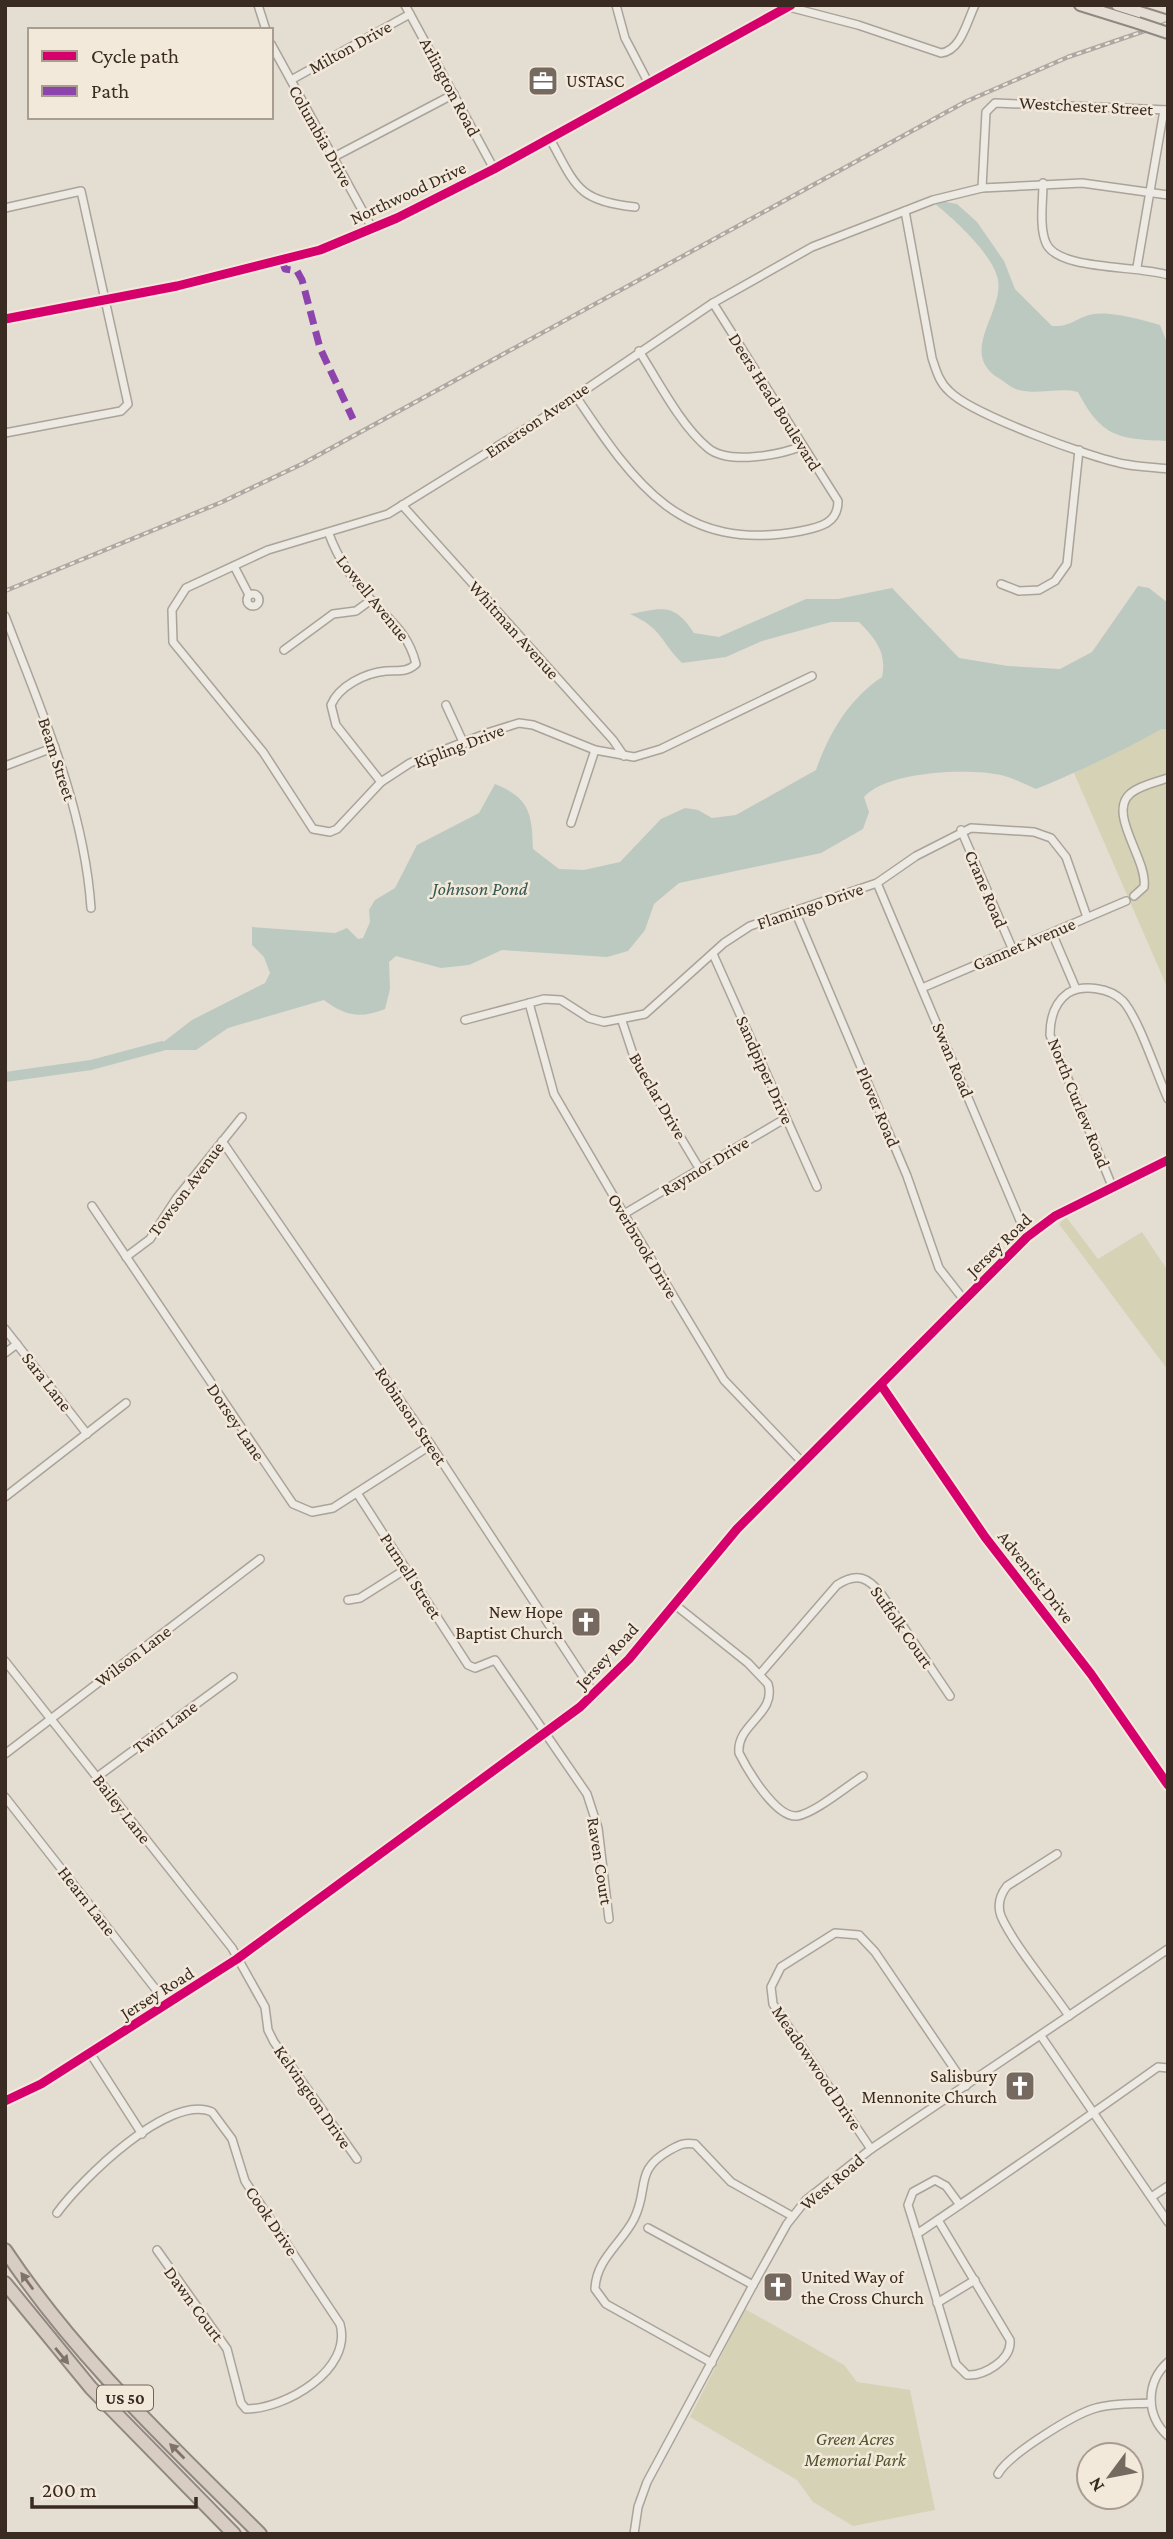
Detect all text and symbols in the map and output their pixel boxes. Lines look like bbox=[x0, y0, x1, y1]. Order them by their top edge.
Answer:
street label: Milton Drive bbox=[305, 16, 395, 78]
legend bbox=[28, 28, 273, 119]
street label: Arlington Road bbox=[416, 34, 485, 140]
text: Cycle path bbox=[91, 44, 179, 68]
office icon: USTASC bbox=[526, 64, 560, 98]
place label: USTASC bbox=[566, 71, 625, 91]
text: Path bbox=[91, 79, 129, 103]
street label: Columbia Drive bbox=[285, 82, 357, 190]
street label: Westchester Street bbox=[1018, 92, 1155, 120]
street label: Northwood Drive bbox=[347, 157, 469, 229]
street label: Deers Head Boulevard bbox=[725, 330, 826, 475]
street label: Emerson Avenue bbox=[481, 378, 593, 462]
street label: Lowell Avenue bbox=[332, 551, 414, 645]
street label: Whitman Avenue bbox=[464, 577, 564, 683]
street label: Beam Street bbox=[34, 715, 80, 804]
street label: Kipling Drive bbox=[411, 720, 507, 772]
street label: Crane Road bbox=[961, 847, 1012, 931]
water label: Johnson Pond bbox=[429, 878, 529, 899]
street label: Flamingo Drive bbox=[754, 878, 866, 934]
street label: Gannet Avenue bbox=[970, 913, 1078, 975]
street label: Sandpiper Drive bbox=[732, 1013, 798, 1127]
street label: Swan Road bbox=[928, 1020, 978, 1101]
street label: North Curlew Road bbox=[1044, 1035, 1114, 1171]
street label: Bueclar Drive bbox=[625, 1049, 691, 1143]
street label: Plover Road bbox=[852, 1064, 904, 1150]
street label: Raymor Drive bbox=[658, 1132, 753, 1200]
street label: Towson Avenue bbox=[144, 1138, 228, 1240]
street label: Overbrook Drive bbox=[604, 1190, 682, 1302]
street label: Jersey Road bbox=[961, 1209, 1036, 1282]
street label: Sara Lane bbox=[18, 1348, 76, 1416]
street label: Robinson Street bbox=[371, 1363, 452, 1470]
street label: Dorsey Lane bbox=[203, 1380, 269, 1464]
street label: Adventist Drive bbox=[994, 1527, 1078, 1627]
street label: Purnell Street bbox=[376, 1530, 447, 1623]
street label: Suffolk Court bbox=[866, 1582, 938, 1673]
place label: New Hope Baptist Church bbox=[455, 1602, 563, 1643]
church icon: New Hope Baptist Church bbox=[569, 1605, 603, 1639]
street label: Jersey Road bbox=[570, 1619, 643, 1694]
street label: Wilson Lane bbox=[91, 1621, 175, 1691]
street label: Twin Lane bbox=[129, 1696, 201, 1758]
street label: Bailey Lane bbox=[89, 1771, 155, 1848]
street label: Raven Court bbox=[583, 1816, 617, 1907]
street label: Hearn Lane bbox=[54, 1862, 120, 1940]
street label: Jersey Road bbox=[115, 1962, 198, 2024]
street label: Meadowwood Drive bbox=[768, 2002, 866, 2134]
street label: Kelvington Drive bbox=[270, 2042, 356, 2152]
place label: Salisbury Mennonite Church bbox=[861, 2066, 998, 2107]
church icon: Salisbury Mennonite Church bbox=[1003, 2069, 1037, 2103]
street label: West Road bbox=[796, 2149, 868, 2214]
street label: Cook Drive bbox=[241, 2182, 303, 2260]
street label: Dawn Court bbox=[160, 2263, 229, 2346]
place label: United Way of the Cross Church bbox=[801, 2267, 924, 2308]
church icon: United Way of the Cross Church bbox=[761, 2270, 795, 2304]
one-way arrow bbox=[19, 2272, 34, 2290]
one-way arrow bbox=[55, 2346, 70, 2364]
road number: US 50 bbox=[97, 2386, 153, 2410]
park label: Green Acres Memorial Park bbox=[803, 2429, 907, 2470]
north arrow bbox=[1075, 2441, 1145, 2511]
one-way arrow bbox=[169, 2442, 186, 2459]
scale bar bbox=[32, 2466, 196, 2510]
text: N bbox=[1084, 2474, 1108, 2496]
text: 200 m bbox=[42, 2478, 97, 2502]

